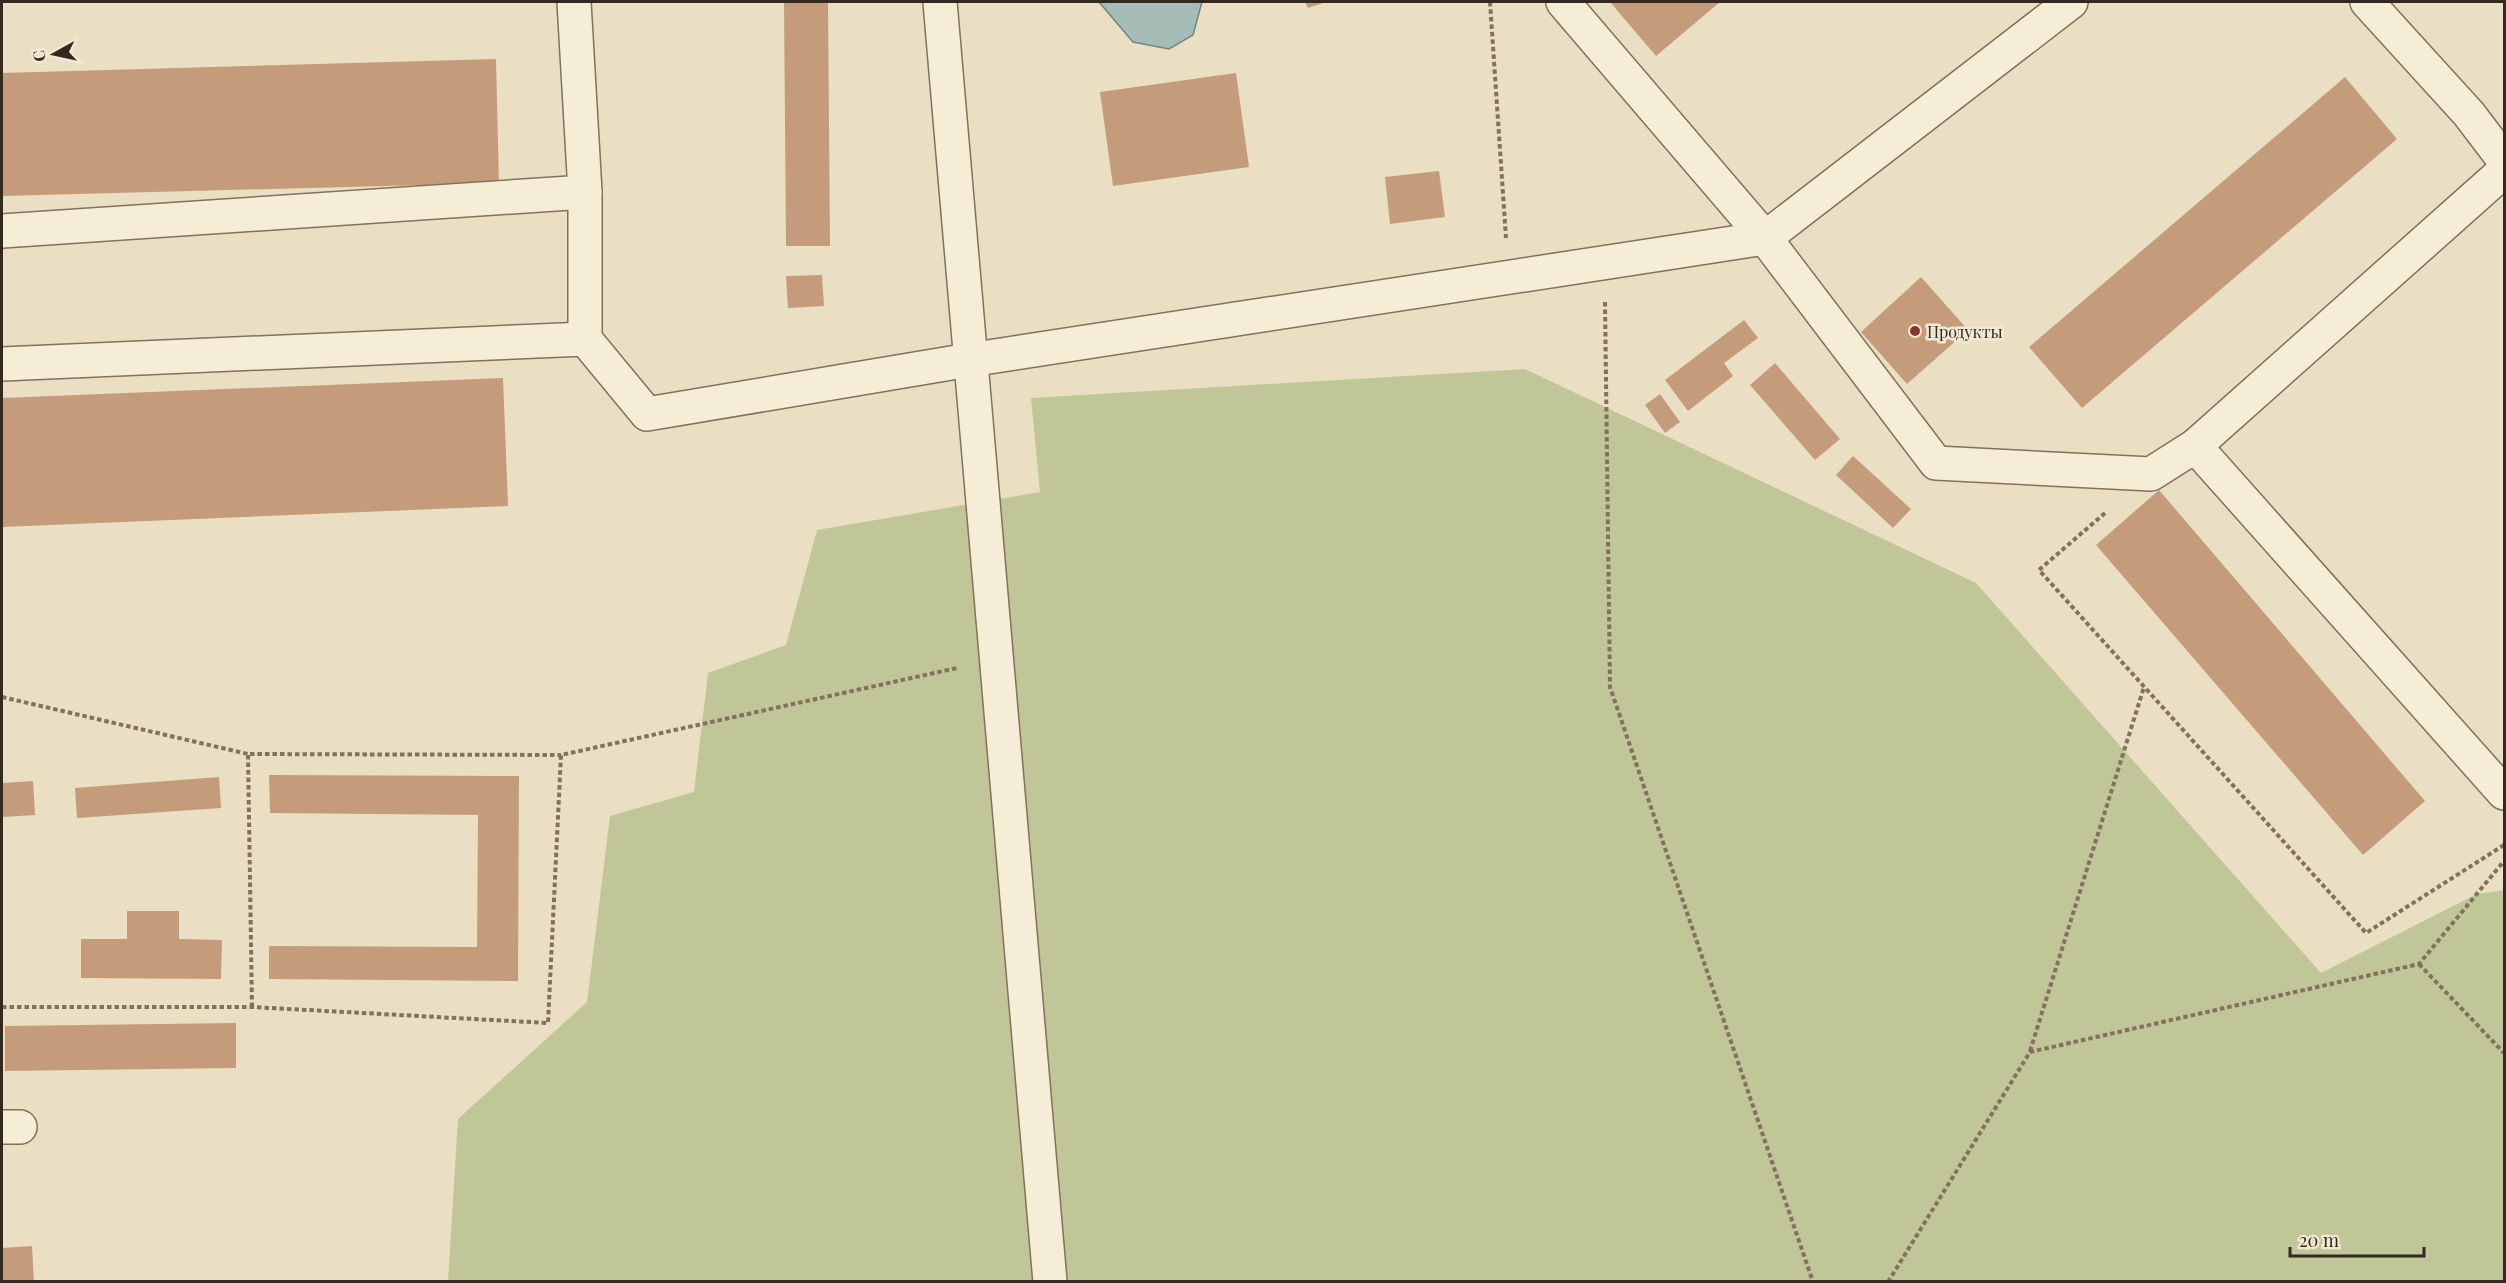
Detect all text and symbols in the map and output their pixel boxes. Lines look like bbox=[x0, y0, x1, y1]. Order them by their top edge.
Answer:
north arrow bbox=[24, 24, 84, 84]
text: С bbox=[27, 49, 50, 63]
place label: Продукты bbox=[1927, 321, 2003, 342]
marker: Продукты bbox=[1908, 324, 1922, 338]
scale bar bbox=[2290, 1220, 2424, 1258]
text: 20 m bbox=[2299, 1228, 2339, 1252]

